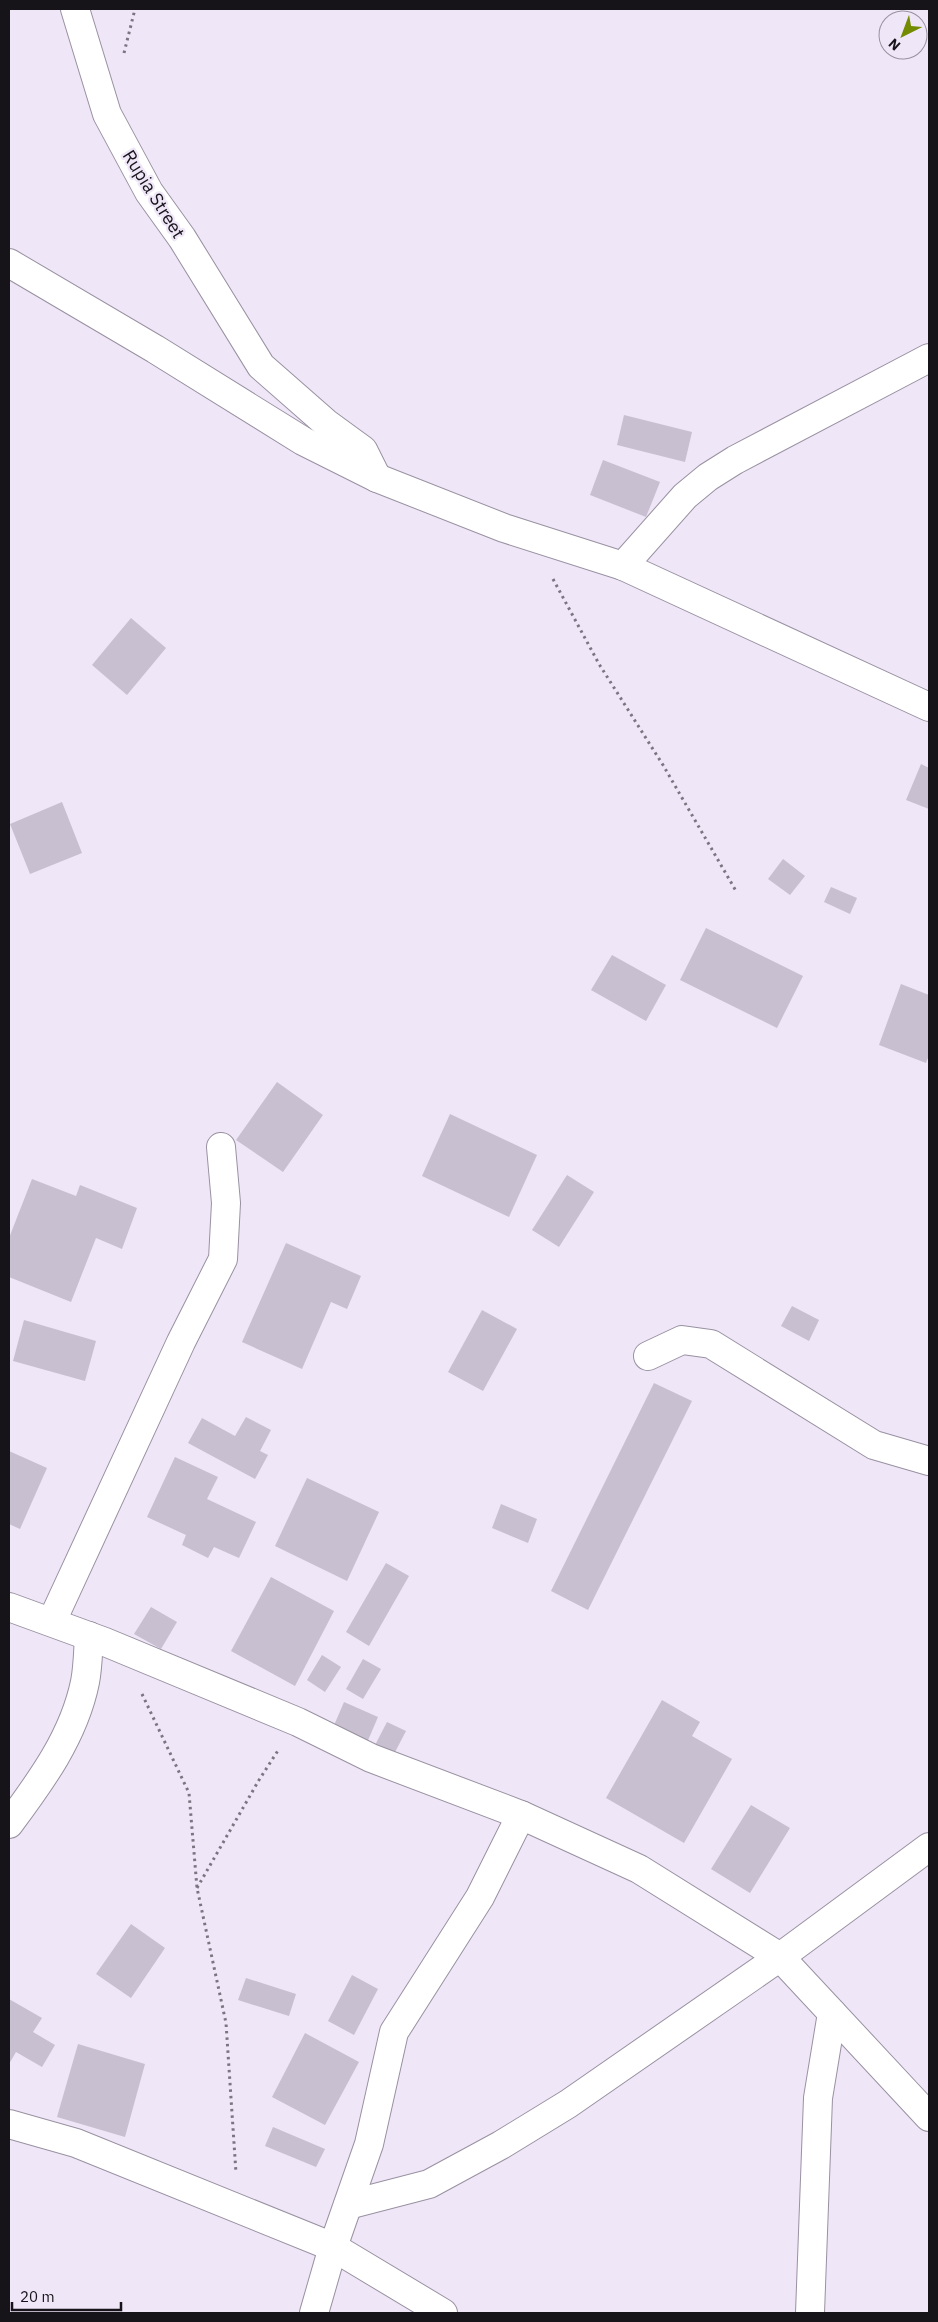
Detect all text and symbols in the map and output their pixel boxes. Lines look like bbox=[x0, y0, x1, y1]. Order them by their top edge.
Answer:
north arrow bbox=[878, 10, 928, 60]
text: N bbox=[885, 35, 904, 55]
street label: Rupia Street bbox=[118, 146, 190, 242]
scale bar bbox=[12, 2280, 121, 2312]
text: 20 m bbox=[20, 2287, 55, 2306]

